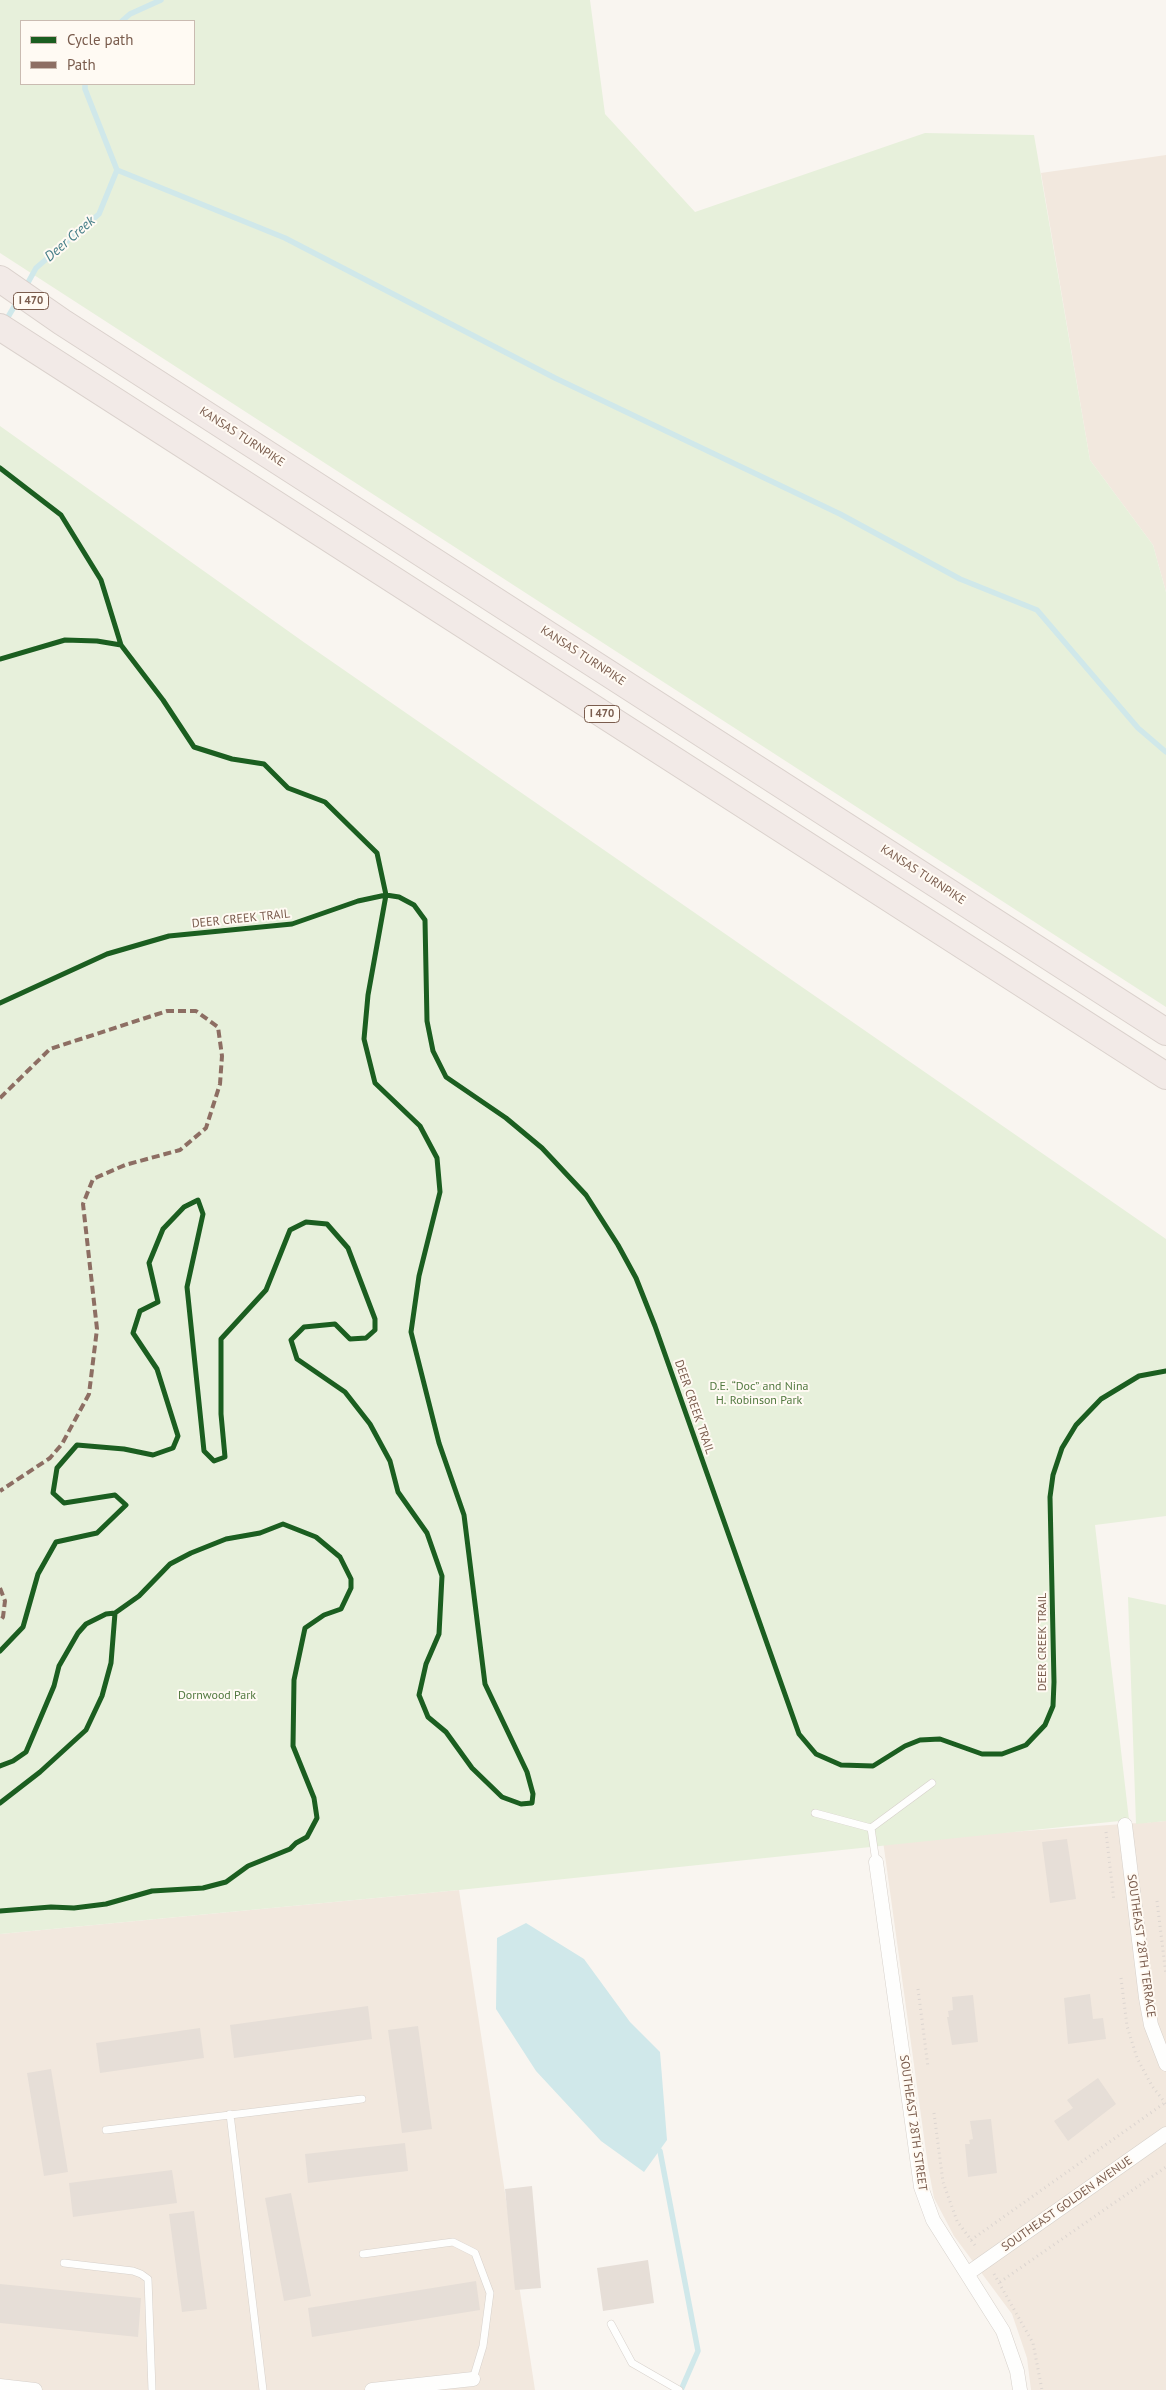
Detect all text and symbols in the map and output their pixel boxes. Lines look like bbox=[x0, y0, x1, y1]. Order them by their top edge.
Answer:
legend bbox=[20, 20, 195, 85]
text: Cycle path bbox=[67, 30, 133, 49]
text: Path bbox=[67, 55, 96, 74]
water label: Deer Creek bbox=[41, 213, 99, 265]
road number: I 470 bbox=[14, 292, 48, 310]
street label: KANSAS TURNPIKE bbox=[197, 404, 287, 470]
street label: KANSAS TURNPIKE bbox=[538, 623, 628, 689]
road number: I 470 bbox=[584, 706, 620, 722]
street label: KANSAS TURNPIKE bbox=[878, 842, 968, 908]
street label: DEER CREEK TRAIL bbox=[191, 907, 291, 931]
street label: DEER CREEK TRAIL bbox=[671, 1358, 717, 1456]
park label: D.E. “Doc” and Nina H. Robinson Park bbox=[709, 1380, 809, 1408]
street label: DEER CREEK TRAIL bbox=[1036, 1593, 1050, 1691]
park label: Dornwood Park bbox=[178, 1689, 256, 1703]
street label: SOUTHEAST 28TH TERRACE bbox=[1124, 1873, 1158, 2019]
street label: SOUTHEAST 28TH STREET bbox=[896, 2054, 930, 2192]
street label: SOUTHEAST GOLDEN AVENUE bbox=[999, 2153, 1135, 2255]

